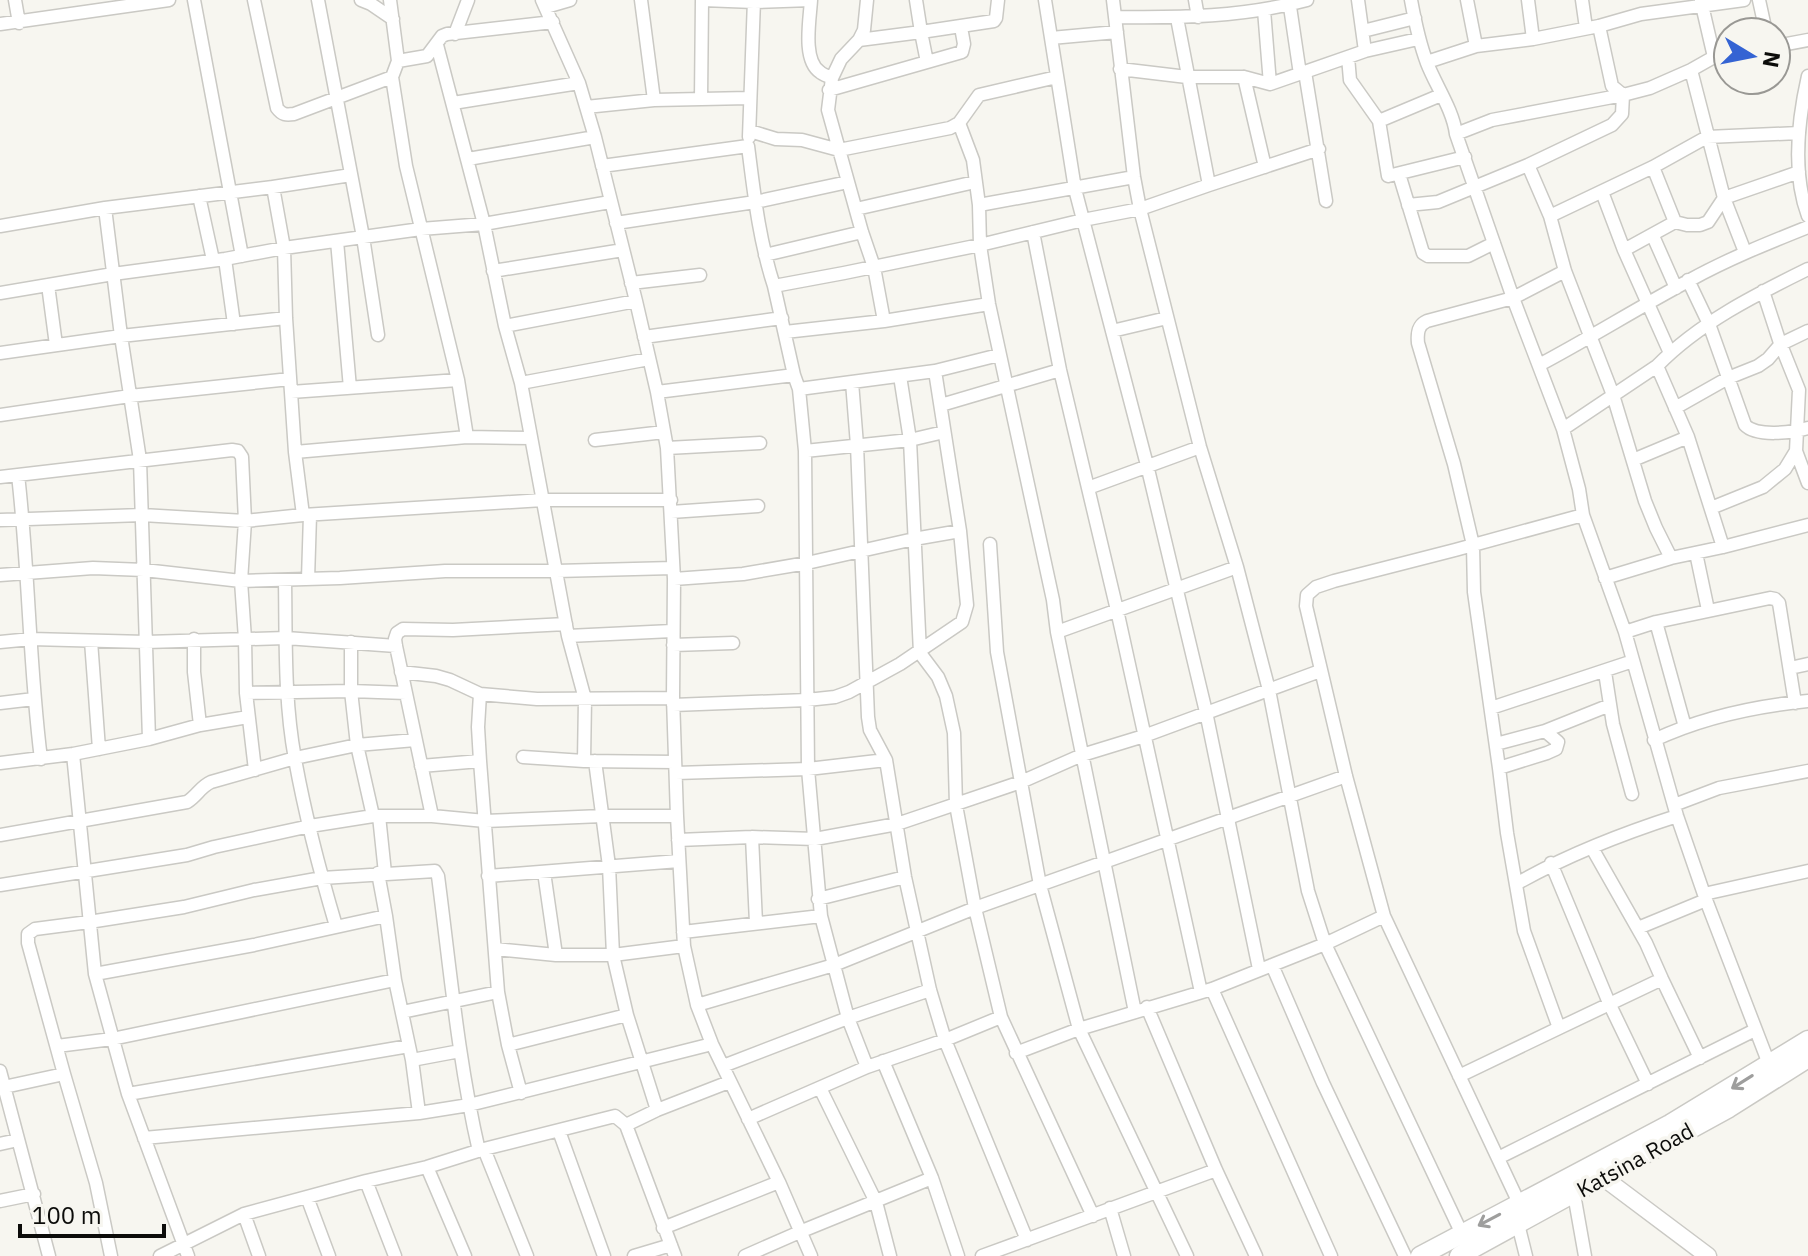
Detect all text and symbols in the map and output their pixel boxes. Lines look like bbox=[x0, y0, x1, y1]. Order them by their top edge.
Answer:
north arrow bbox=[1712, 16, 1792, 96]
text: N bbox=[1757, 49, 1788, 70]
one-way arrow bbox=[1731, 1074, 1754, 1090]
street label: Katsina Road bbox=[1571, 1116, 1698, 1204]
scale bar bbox=[20, 1188, 164, 1238]
text: 100 m bbox=[32, 1199, 102, 1231]
one-way arrow bbox=[1478, 1212, 1502, 1228]

